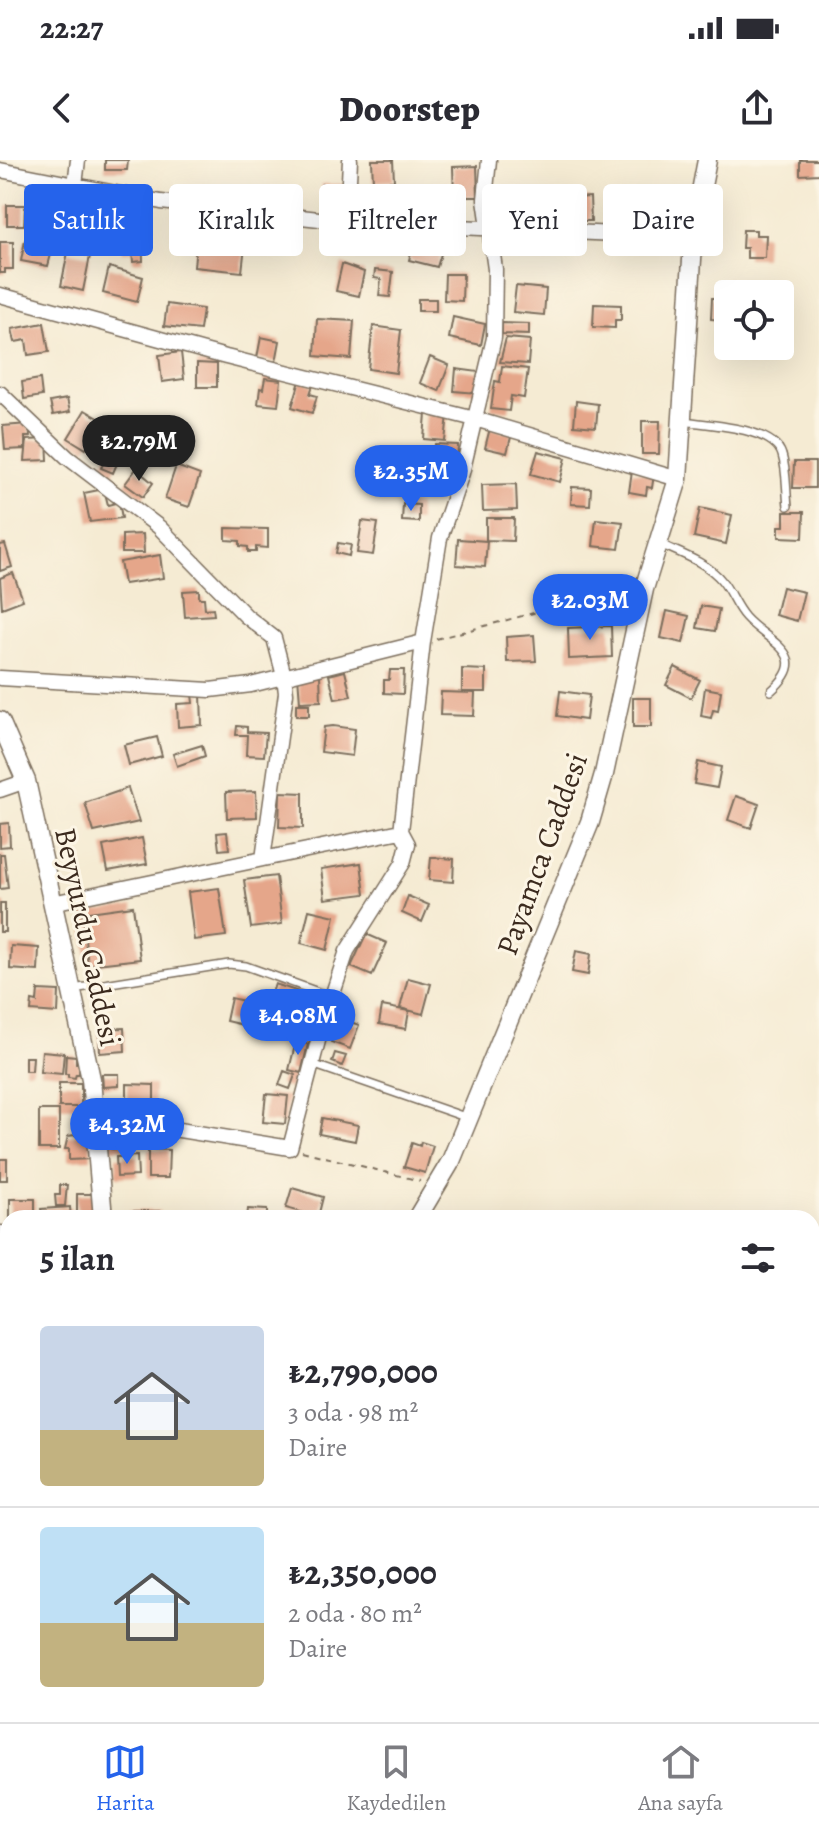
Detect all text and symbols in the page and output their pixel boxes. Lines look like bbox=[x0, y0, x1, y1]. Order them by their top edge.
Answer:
text: 22:27 bbox=[40, 8, 103, 48]
text: Doorstep bbox=[339, 84, 480, 133]
icon: back bbox=[40, 86, 84, 130]
icon: share bbox=[735, 86, 779, 130]
chip: Satılık bbox=[24, 184, 153, 256]
chip: Kiralık bbox=[169, 184, 303, 256]
chip: Filtreler bbox=[319, 184, 466, 256]
chip: Yeni bbox=[482, 184, 587, 256]
chip: Daire bbox=[603, 184, 723, 256]
map controls bbox=[714, 280, 794, 360]
button: locate bbox=[714, 280, 794, 360]
pin: ₺2.79M bbox=[74, 415, 204, 483]
text: ₺2.79M bbox=[100, 423, 178, 458]
pin: ₺2.35M bbox=[346, 445, 476, 513]
text: ₺2.35M bbox=[373, 453, 449, 488]
pin: ₺2.03M bbox=[525, 574, 655, 642]
text: ₺2.03M bbox=[551, 582, 629, 617]
street label: Payamca Caddesi bbox=[487, 747, 597, 961]
street label: Beyyurdu Caddesi bbox=[45, 824, 131, 1050]
pin: ₺4.08M bbox=[233, 989, 363, 1057]
text: ₺4.08M bbox=[258, 997, 338, 1032]
pin: ₺4.32M bbox=[62, 1098, 192, 1166]
text: ₺4.32M bbox=[88, 1106, 166, 1141]
text: 5 ilan bbox=[40, 1235, 115, 1282]
icon: filters bbox=[736, 1236, 780, 1280]
text: ₺2,790,000 bbox=[288, 1348, 438, 1395]
icon: home bbox=[104, 1358, 200, 1454]
text: 3 oda · 98 m² bbox=[288, 1395, 418, 1430]
text: Daire bbox=[288, 1430, 347, 1465]
text: ₺2,350,000 bbox=[288, 1549, 437, 1596]
icon: home bbox=[104, 1559, 200, 1655]
text: 2 oda · 80 m² bbox=[288, 1596, 422, 1631]
text: Daire bbox=[288, 1631, 347, 1666]
tab: Harita bbox=[96, 1740, 155, 1818]
tab: Kaydedilen bbox=[346, 1740, 446, 1818]
tab: Ana sayfa bbox=[638, 1740, 723, 1818]

